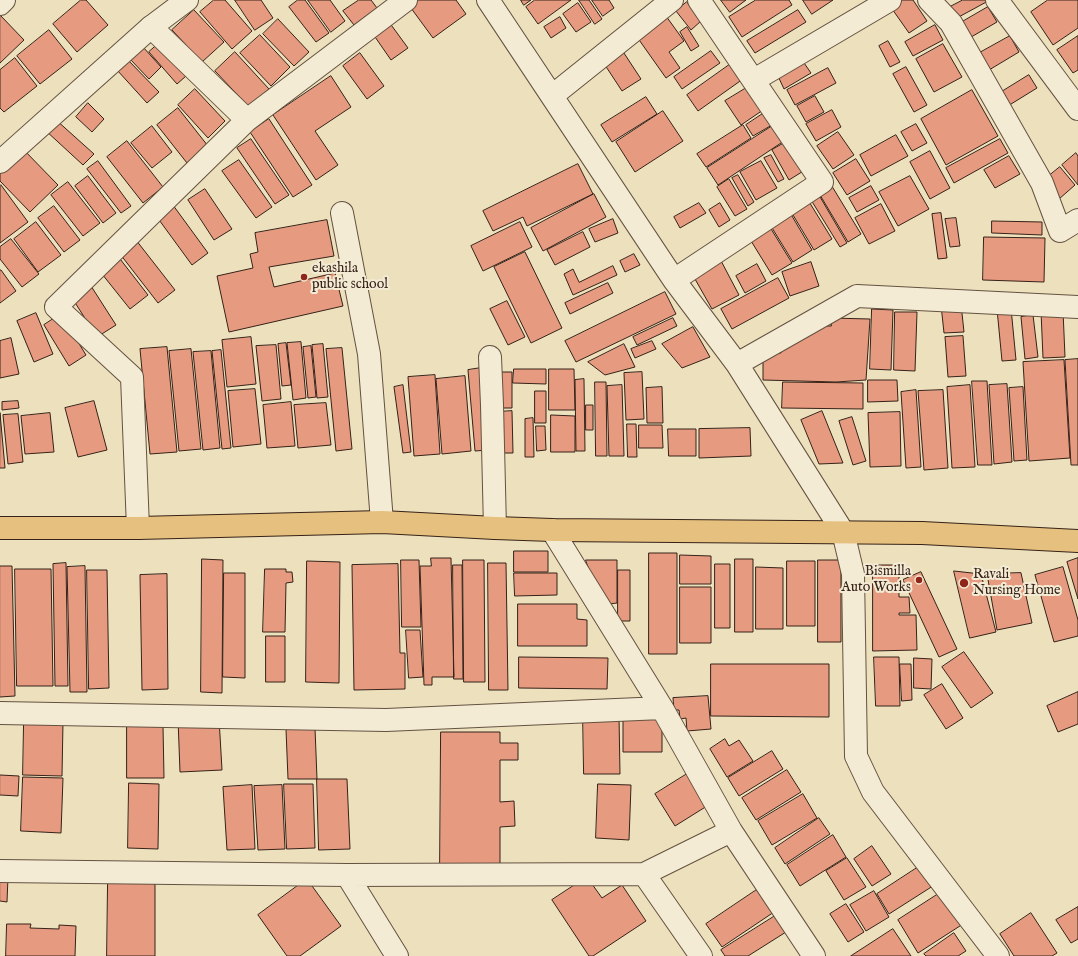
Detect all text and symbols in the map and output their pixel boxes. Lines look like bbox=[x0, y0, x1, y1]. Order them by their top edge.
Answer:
place label: ekashila public school bbox=[312, 261, 388, 294]
marker: ekashila public school bbox=[299, 272, 309, 282]
place label: Bismilla Auto Works bbox=[841, 564, 911, 596]
place label: Ravali Nursing Home bbox=[973, 567, 1060, 600]
marker: Bismilla Auto Works bbox=[914, 575, 924, 585]
marker: Ravali Nursing Home bbox=[958, 577, 970, 589]

